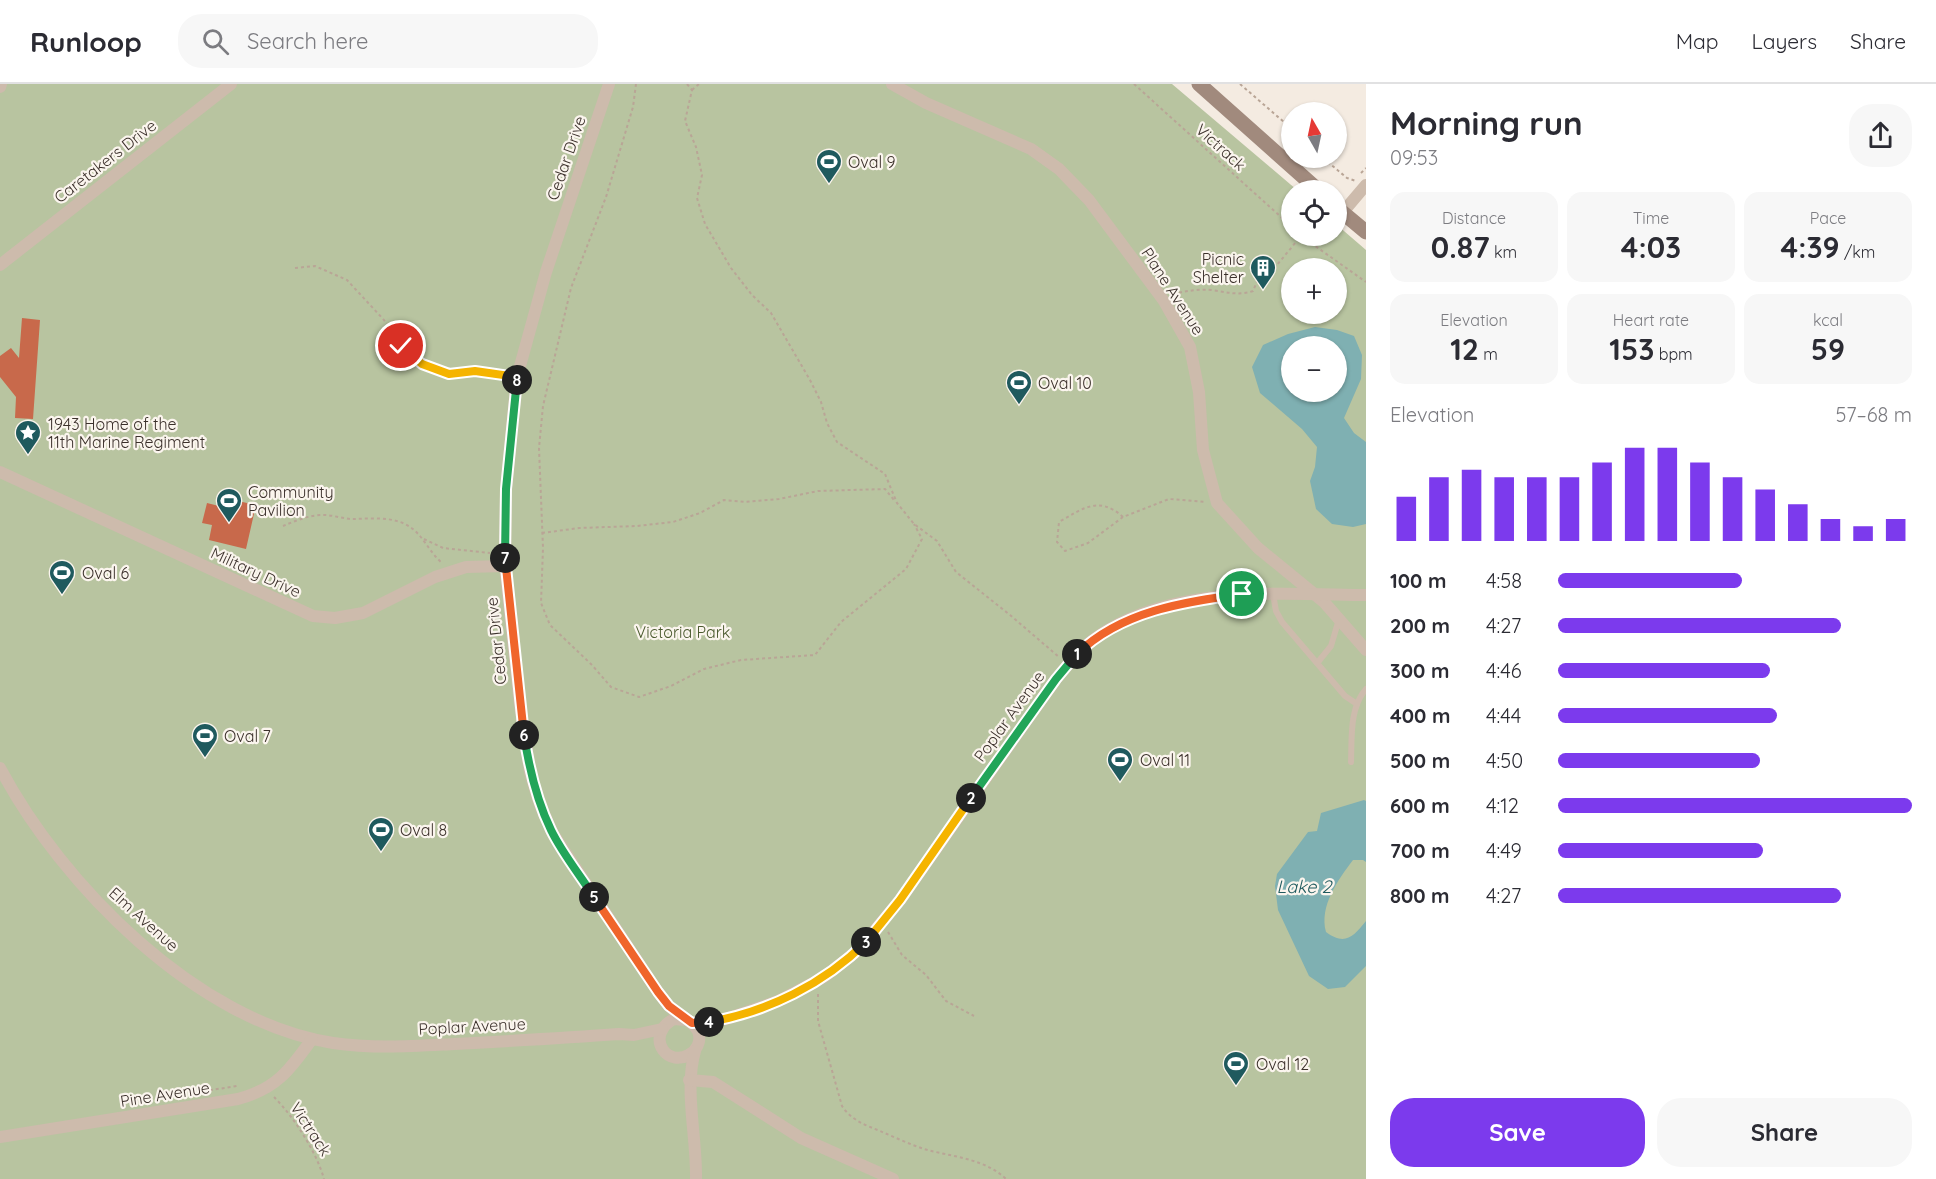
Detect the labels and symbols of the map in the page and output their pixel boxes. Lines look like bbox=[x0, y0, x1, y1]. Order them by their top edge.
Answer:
north arrow bbox=[1281, 102, 1347, 168]
street label: Cedar Drive bbox=[542, 113, 590, 203]
street label: Caretakers Drive bbox=[50, 115, 160, 207]
street label: Victrack bbox=[1192, 119, 1250, 175]
sports icon: Oval 9 bbox=[814, 147, 844, 185]
place label: Oval 9 bbox=[848, 152, 895, 172]
street label: Plane Avenue bbox=[1137, 243, 1209, 339]
place label: Picnic Shelter bbox=[1193, 249, 1244, 287]
building icon: Picnic Shelter bbox=[1248, 253, 1278, 291]
pin bbox=[375, 320, 426, 371]
pin: 8 bbox=[502, 365, 532, 395]
sports icon: Oval 10 bbox=[1004, 368, 1034, 406]
place label: Oval 10 bbox=[1038, 373, 1092, 393]
place label: 1943 Home of the 11th Marine Regiment bbox=[48, 414, 205, 452]
place icon: 1943 Home of the 11th Marine Regiment bbox=[13, 418, 43, 456]
place label: Community Pavilion bbox=[248, 482, 334, 520]
sports icon: Community Pavilion bbox=[214, 486, 244, 524]
street label: Military Drive bbox=[208, 542, 304, 602]
pin: 7 bbox=[490, 543, 520, 573]
sports icon: Oval 6 bbox=[47, 558, 77, 596]
place label: Oval 6 bbox=[82, 563, 129, 583]
pin bbox=[1216, 568, 1267, 619]
street label: Cedar Drive bbox=[481, 596, 511, 686]
park label: Victoria Park bbox=[636, 622, 730, 642]
pin: 1 bbox=[1062, 639, 1092, 669]
street label: Poplar Avenue bbox=[969, 667, 1049, 765]
pin: 6 bbox=[509, 720, 539, 750]
sports icon: Oval 7 bbox=[190, 721, 220, 759]
place label: Oval 7 bbox=[224, 726, 271, 746]
sports icon: Oval 11 bbox=[1105, 745, 1135, 783]
place label: Oval 11 bbox=[1140, 750, 1190, 770]
pin: 2 bbox=[956, 783, 986, 813]
sports icon: Oval 8 bbox=[366, 815, 396, 853]
place label: Oval 8 bbox=[400, 820, 447, 840]
water label: Lake 2 bbox=[1277, 875, 1333, 898]
pin: 5 bbox=[579, 882, 609, 912]
street label: Elm Avenue bbox=[105, 883, 183, 955]
pin: 3 bbox=[851, 927, 881, 957]
pin: 4 bbox=[694, 1007, 724, 1037]
street label: Poplar Avenue bbox=[418, 1013, 526, 1039]
sports icon: Oval 12 bbox=[1221, 1049, 1251, 1087]
place label: Oval 12 bbox=[1256, 1054, 1309, 1074]
street label: Pine Avenue bbox=[119, 1077, 211, 1111]
street label: Victrack bbox=[286, 1098, 336, 1160]

